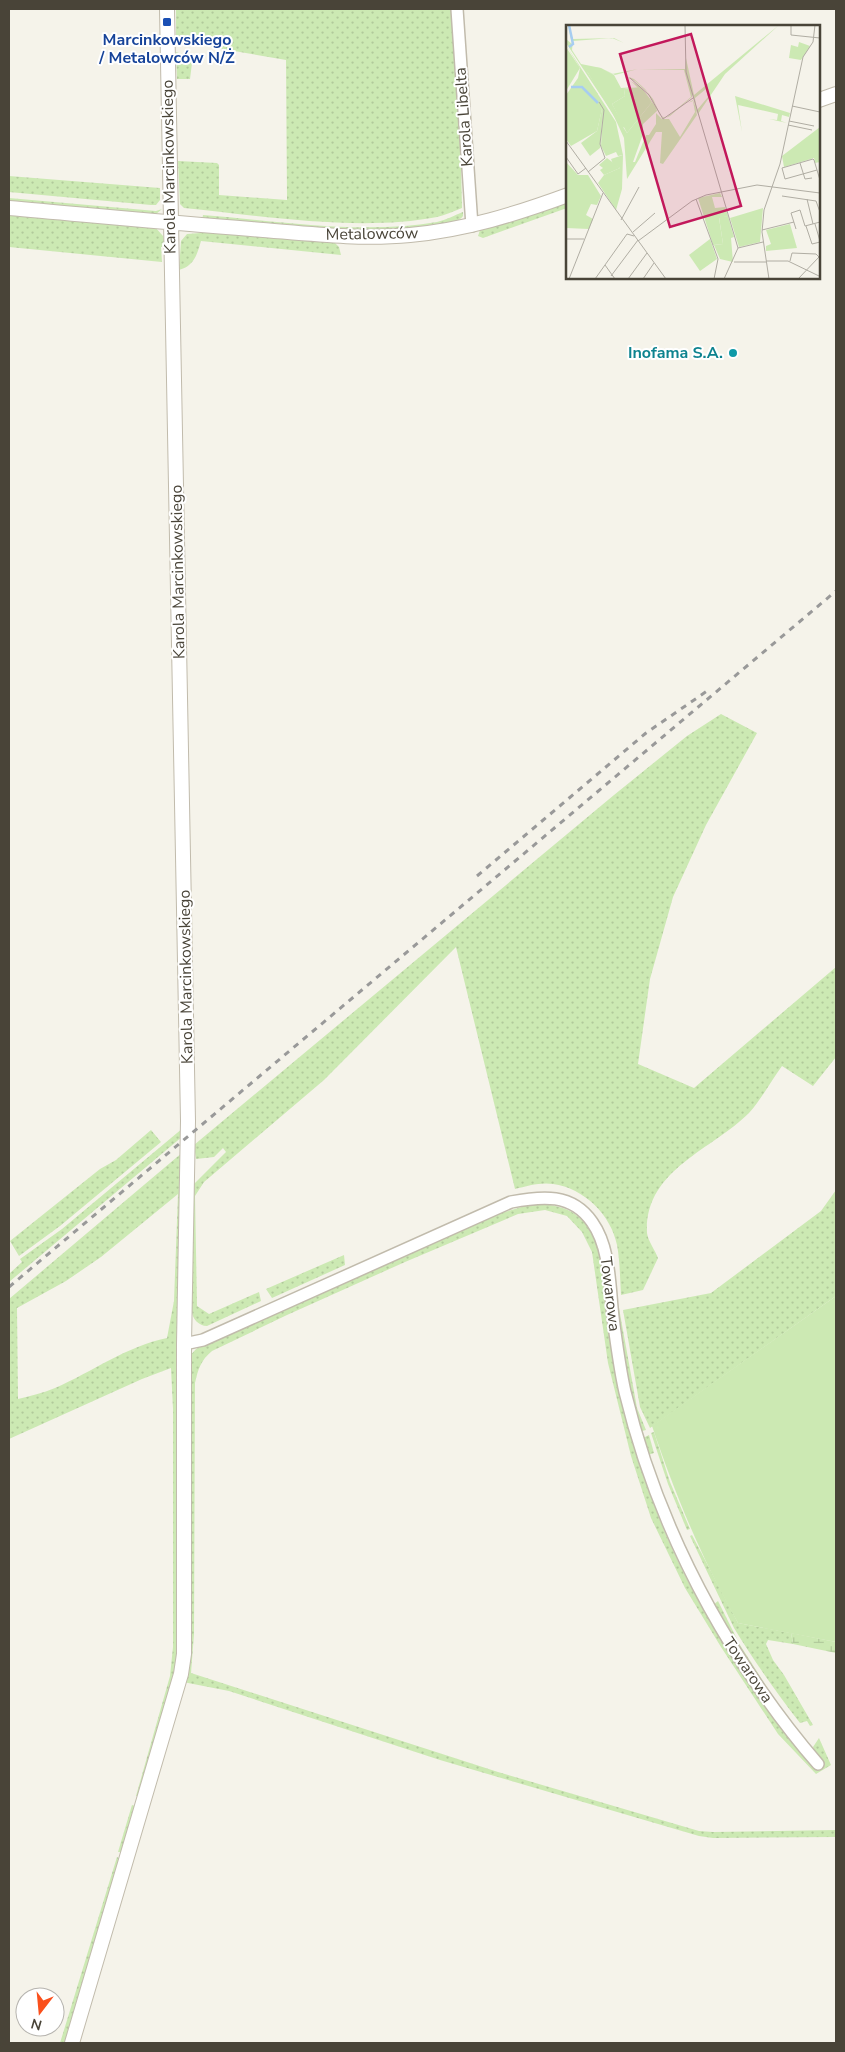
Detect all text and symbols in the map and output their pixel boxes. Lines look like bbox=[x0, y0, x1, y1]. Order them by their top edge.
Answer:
marker: Marcinkowskiego / Metalowców N/Ż bbox=[161, 16, 173, 28]
inset map bbox=[566, 25, 820, 279]
place label: Marcinkowskiego / Metalowców N/Ż bbox=[98, 29, 235, 69]
street label: Karola Libelta bbox=[450, 67, 478, 167]
street label: Karola Marcinkowskiego bbox=[156, 80, 182, 254]
street label: Metalowców bbox=[326, 222, 419, 246]
place label: Inofama S.A. bbox=[628, 342, 723, 364]
marker: Inofama S.A. bbox=[727, 347, 739, 359]
street label: Karola Marcinkowskiego bbox=[165, 485, 191, 659]
street label: Karola Marcinkowskiego bbox=[173, 890, 199, 1064]
street label: Towarowa bbox=[595, 1255, 625, 1333]
street label: Towarowa bbox=[718, 1633, 778, 1707]
north arrow bbox=[15, 1987, 65, 2037]
text: N bbox=[29, 2013, 44, 2035]

